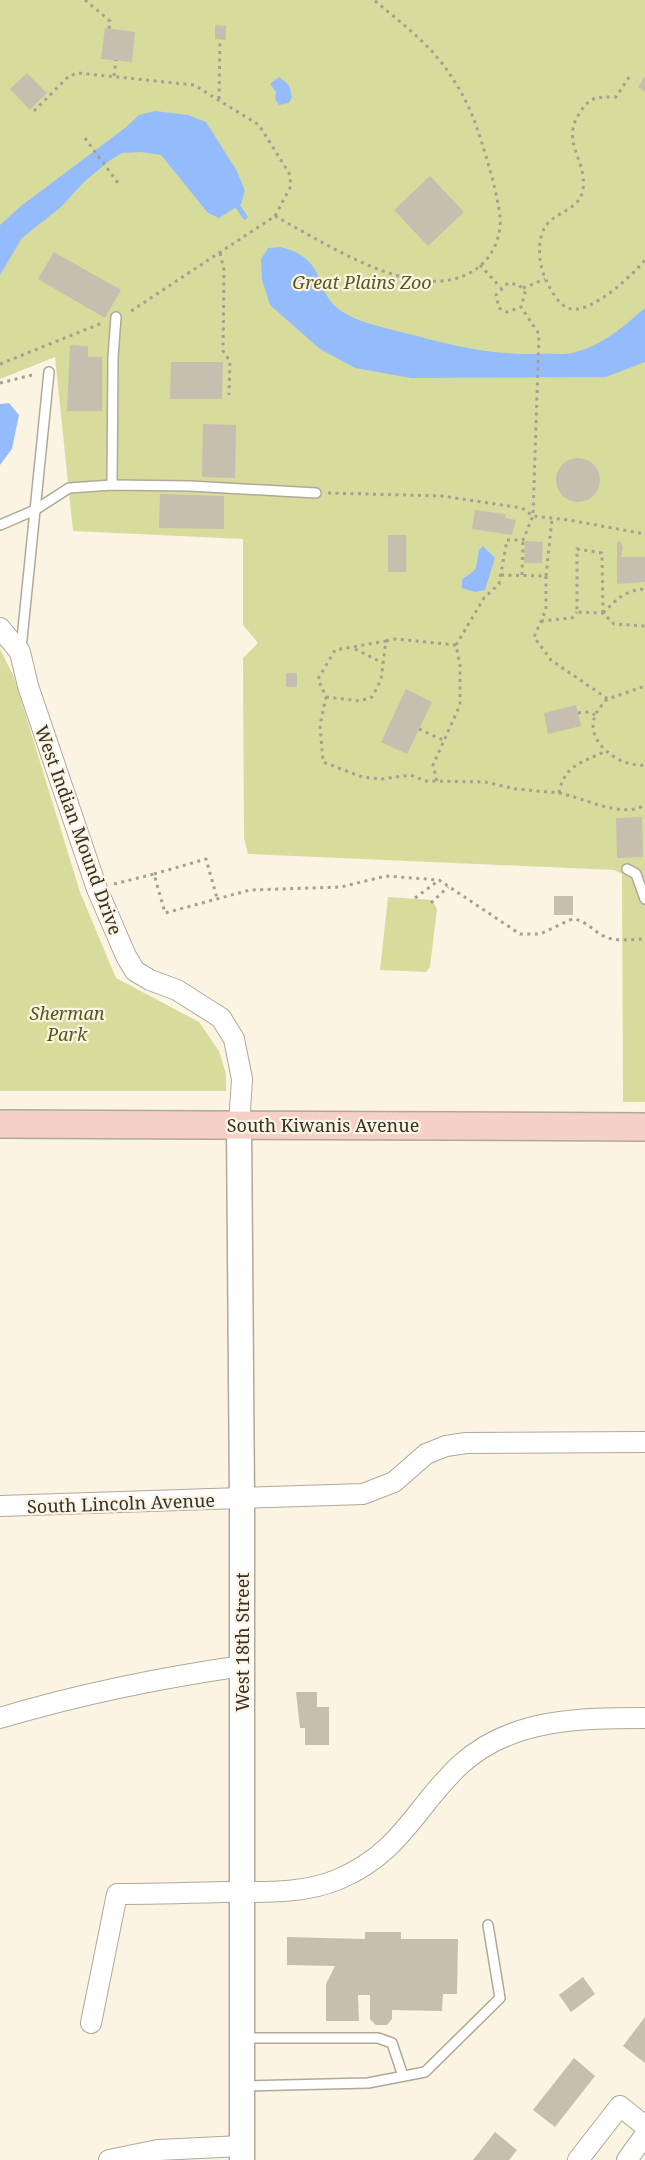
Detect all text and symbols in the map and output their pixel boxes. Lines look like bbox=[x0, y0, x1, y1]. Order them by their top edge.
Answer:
park label: Great Plains Zoo bbox=[292, 270, 432, 294]
street label: West Indian Mound Drive bbox=[30, 722, 128, 938]
park label: Sherman Park bbox=[29, 1001, 105, 1046]
street label: South Kiwanis Avenue bbox=[227, 1113, 419, 1137]
street label: South Lincoln Avenue bbox=[27, 1488, 215, 1518]
street label: West 18th Street bbox=[230, 1572, 254, 1712]

